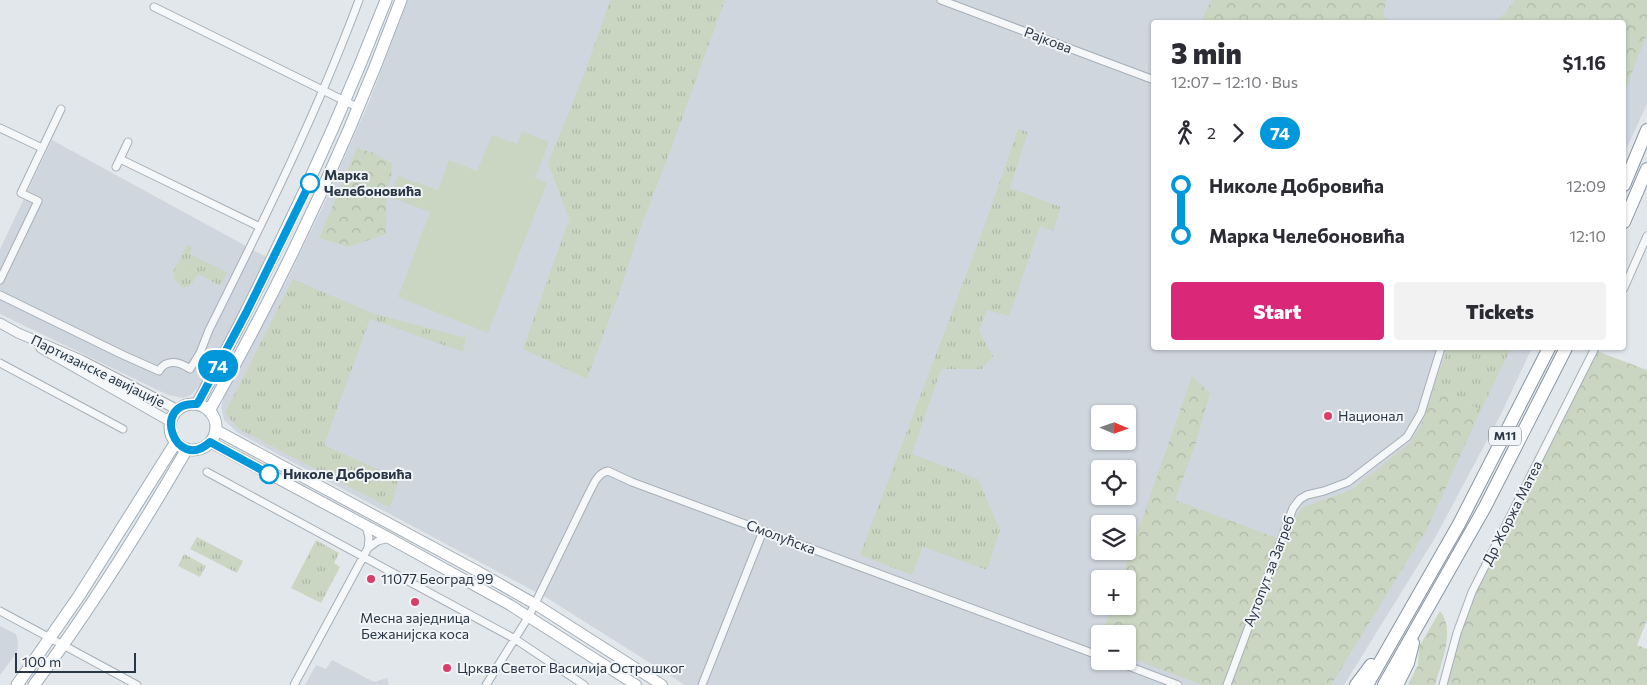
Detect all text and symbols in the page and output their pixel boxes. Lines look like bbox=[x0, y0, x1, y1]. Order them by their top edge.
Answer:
street label: Рајкова bbox=[1022, 23, 1074, 56]
text: 3 min bbox=[1171, 36, 1242, 70]
text: $1.16 bbox=[1563, 51, 1606, 74]
text: 12:07 – 12:10 · Bus bbox=[1171, 72, 1298, 91]
icon: walk bbox=[1171, 119, 1199, 147]
icon: forward bbox=[1224, 119, 1252, 147]
text: 74 bbox=[1270, 122, 1290, 144]
text: 2 bbox=[1207, 123, 1216, 142]
place label: Марка Челебоновића bbox=[324, 166, 421, 199]
marker: Марка Челебоновића bbox=[300, 173, 320, 193]
text: Николе Добровића bbox=[1209, 174, 1384, 197]
text: 12:09 bbox=[1566, 176, 1606, 195]
text: Марка Челебоновића bbox=[1209, 224, 1405, 247]
text: 12:10 bbox=[1569, 226, 1606, 245]
button: Start bbox=[1171, 282, 1384, 340]
button: Tickets bbox=[1394, 282, 1606, 340]
street label: Партизанске авијације bbox=[28, 331, 168, 410]
line badge: 74 bbox=[196, 350, 240, 382]
text: 74 bbox=[208, 355, 228, 377]
north arrow bbox=[1091, 405, 1136, 450]
map controls bbox=[1091, 405, 1136, 670]
place label: Национал bbox=[1338, 407, 1404, 424]
marker: Национал bbox=[1322, 410, 1334, 422]
road number: M11 bbox=[1489, 426, 1521, 446]
street label: Др Жоржа Матеа bbox=[1478, 458, 1545, 568]
button: locate bbox=[1091, 460, 1136, 505]
marker: Николе Добровића bbox=[259, 464, 279, 484]
place label: Николе Добровића bbox=[283, 465, 412, 482]
street label: Аутопут за Загреб bbox=[1239, 513, 1298, 629]
button: layers bbox=[1091, 515, 1136, 560]
street label: Смолућска bbox=[744, 516, 818, 558]
place label: 11077 Београд 99 bbox=[381, 570, 494, 587]
button: + bbox=[1091, 570, 1136, 615]
marker: 11077 Београд 99 bbox=[365, 573, 377, 585]
marker: Месна заједница Бежанијска коса bbox=[409, 596, 421, 608]
place label: Месна заједница Бежанијска коса bbox=[360, 609, 470, 642]
button: − bbox=[1091, 625, 1136, 670]
scale bar bbox=[15, 650, 136, 673]
text: 100 m bbox=[22, 653, 61, 670]
place label: Црква Светог Василија Острошког bbox=[457, 659, 685, 676]
marker: Црква Светог Василија Острошког bbox=[441, 662, 453, 674]

